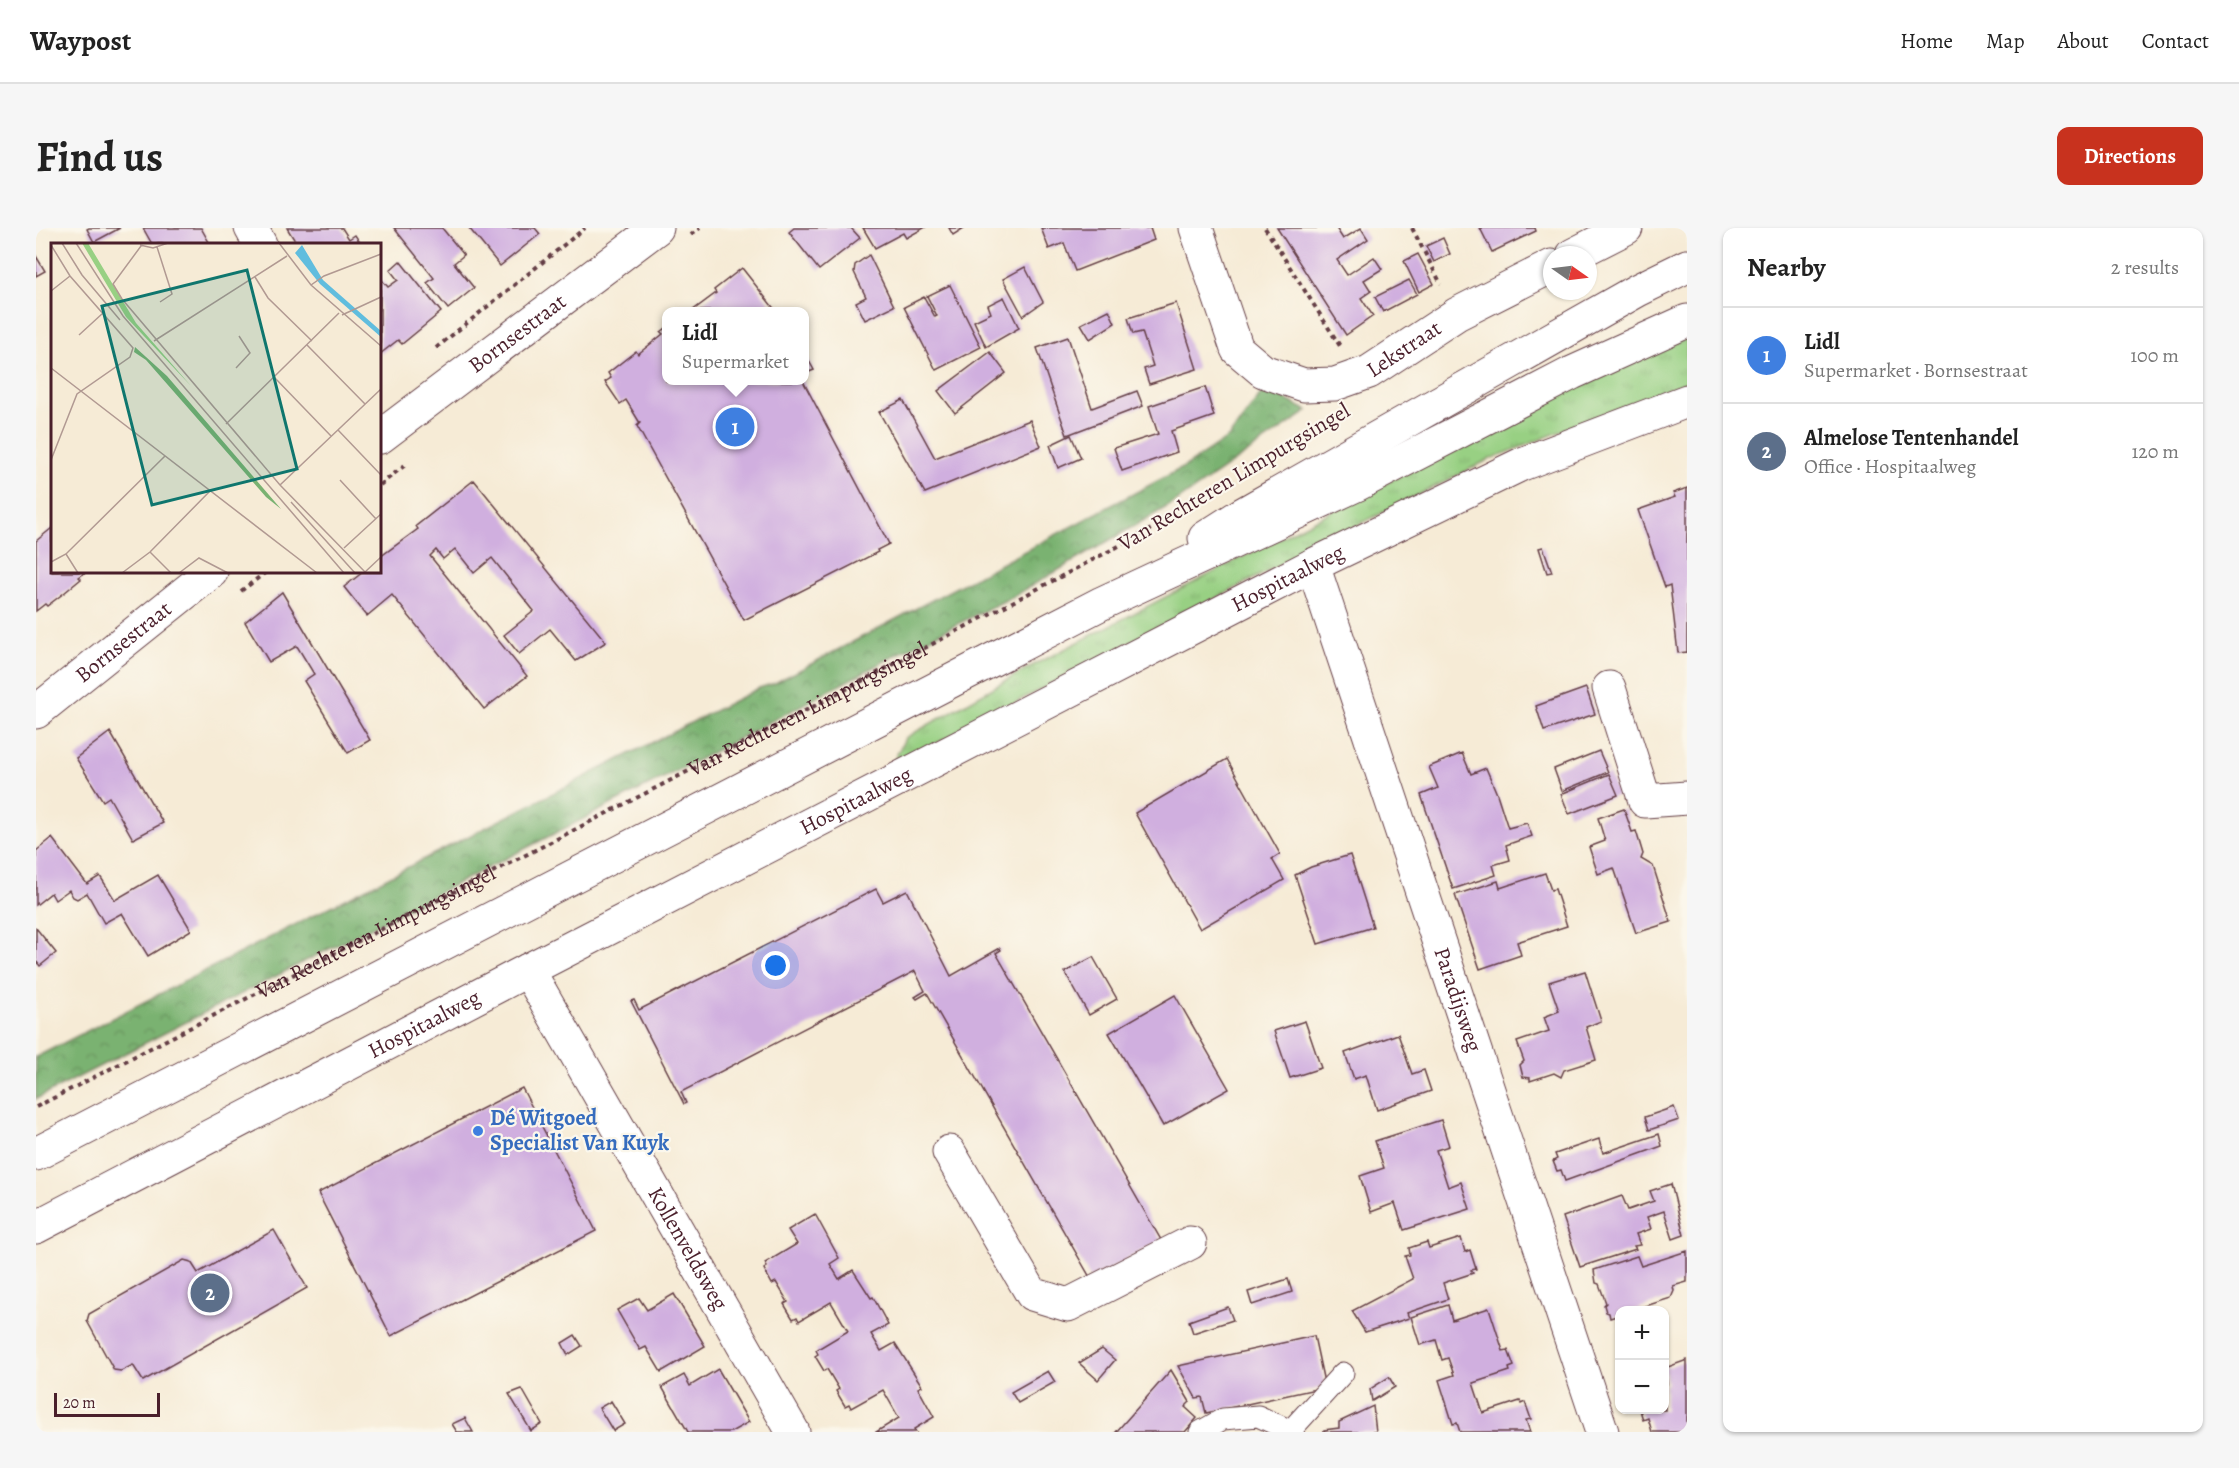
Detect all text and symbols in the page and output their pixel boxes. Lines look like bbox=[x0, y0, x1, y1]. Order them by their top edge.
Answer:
text: Waypost bbox=[30, 22, 131, 60]
text: Home bbox=[1900, 27, 1953, 55]
text: Map bbox=[1986, 27, 2024, 55]
text: About bbox=[2057, 27, 2109, 55]
text: Contact bbox=[2142, 27, 2209, 55]
button: Directions bbox=[2057, 127, 2203, 185]
text: Find us bbox=[36, 128, 163, 185]
inset map bbox=[51, 243, 381, 573]
north arrow bbox=[1543, 246, 1597, 300]
text: Nearby bbox=[1747, 250, 1826, 285]
text: 2 results bbox=[2111, 254, 2179, 281]
street label: Bornsestraat bbox=[462, 287, 572, 380]
popup bbox=[662, 307, 809, 385]
street label: Lekstraat bbox=[1361, 313, 1447, 385]
text: Lidl bbox=[682, 318, 718, 348]
text: Lidl bbox=[1804, 327, 1840, 357]
text: 1 bbox=[1763, 342, 1770, 369]
text: 100 m bbox=[2130, 342, 2179, 369]
text: Supermarket bbox=[682, 348, 789, 375]
text: Supermarket · Bornsestraat bbox=[1804, 357, 2028, 384]
street label: Van Rechteren Limpurgsingel bbox=[1112, 396, 1356, 559]
pin: 1 bbox=[716, 404, 754, 450]
text: Almelose Tentenhandel bbox=[1804, 423, 2018, 453]
text: 2 bbox=[1762, 438, 1771, 465]
text: 120 m bbox=[2131, 438, 2179, 465]
text: Office · Hospitaalweg bbox=[1804, 453, 1976, 480]
street label: Hospitaalweg bbox=[1226, 537, 1349, 620]
street label: Bornsestraat bbox=[69, 594, 178, 690]
street label: Van Rechteren Limpurgsingel bbox=[682, 634, 932, 784]
street label: Hospitaalweg bbox=[794, 759, 917, 842]
street label: Van Rechteren Limpurgsingel bbox=[250, 858, 501, 1007]
street label: Paradijsweg bbox=[1426, 943, 1489, 1056]
your location bbox=[761, 951, 790, 980]
street label: Hospitaalweg bbox=[363, 982, 486, 1066]
place label: Dé Witgoed Specialist Van Kuyk bbox=[490, 1103, 670, 1158]
marker: Dé Witgoed Specialist Van Kuyk bbox=[471, 1124, 485, 1138]
street label: Kollenveldsweg bbox=[640, 1181, 735, 1316]
pin: 2 bbox=[190, 1270, 230, 1316]
map controls bbox=[1615, 1306, 1669, 1414]
button: + bbox=[1615, 1306, 1669, 1360]
button: − bbox=[1615, 1360, 1669, 1414]
scale bar bbox=[54, 1390, 160, 1418]
text: 20 m bbox=[63, 1392, 96, 1414]

